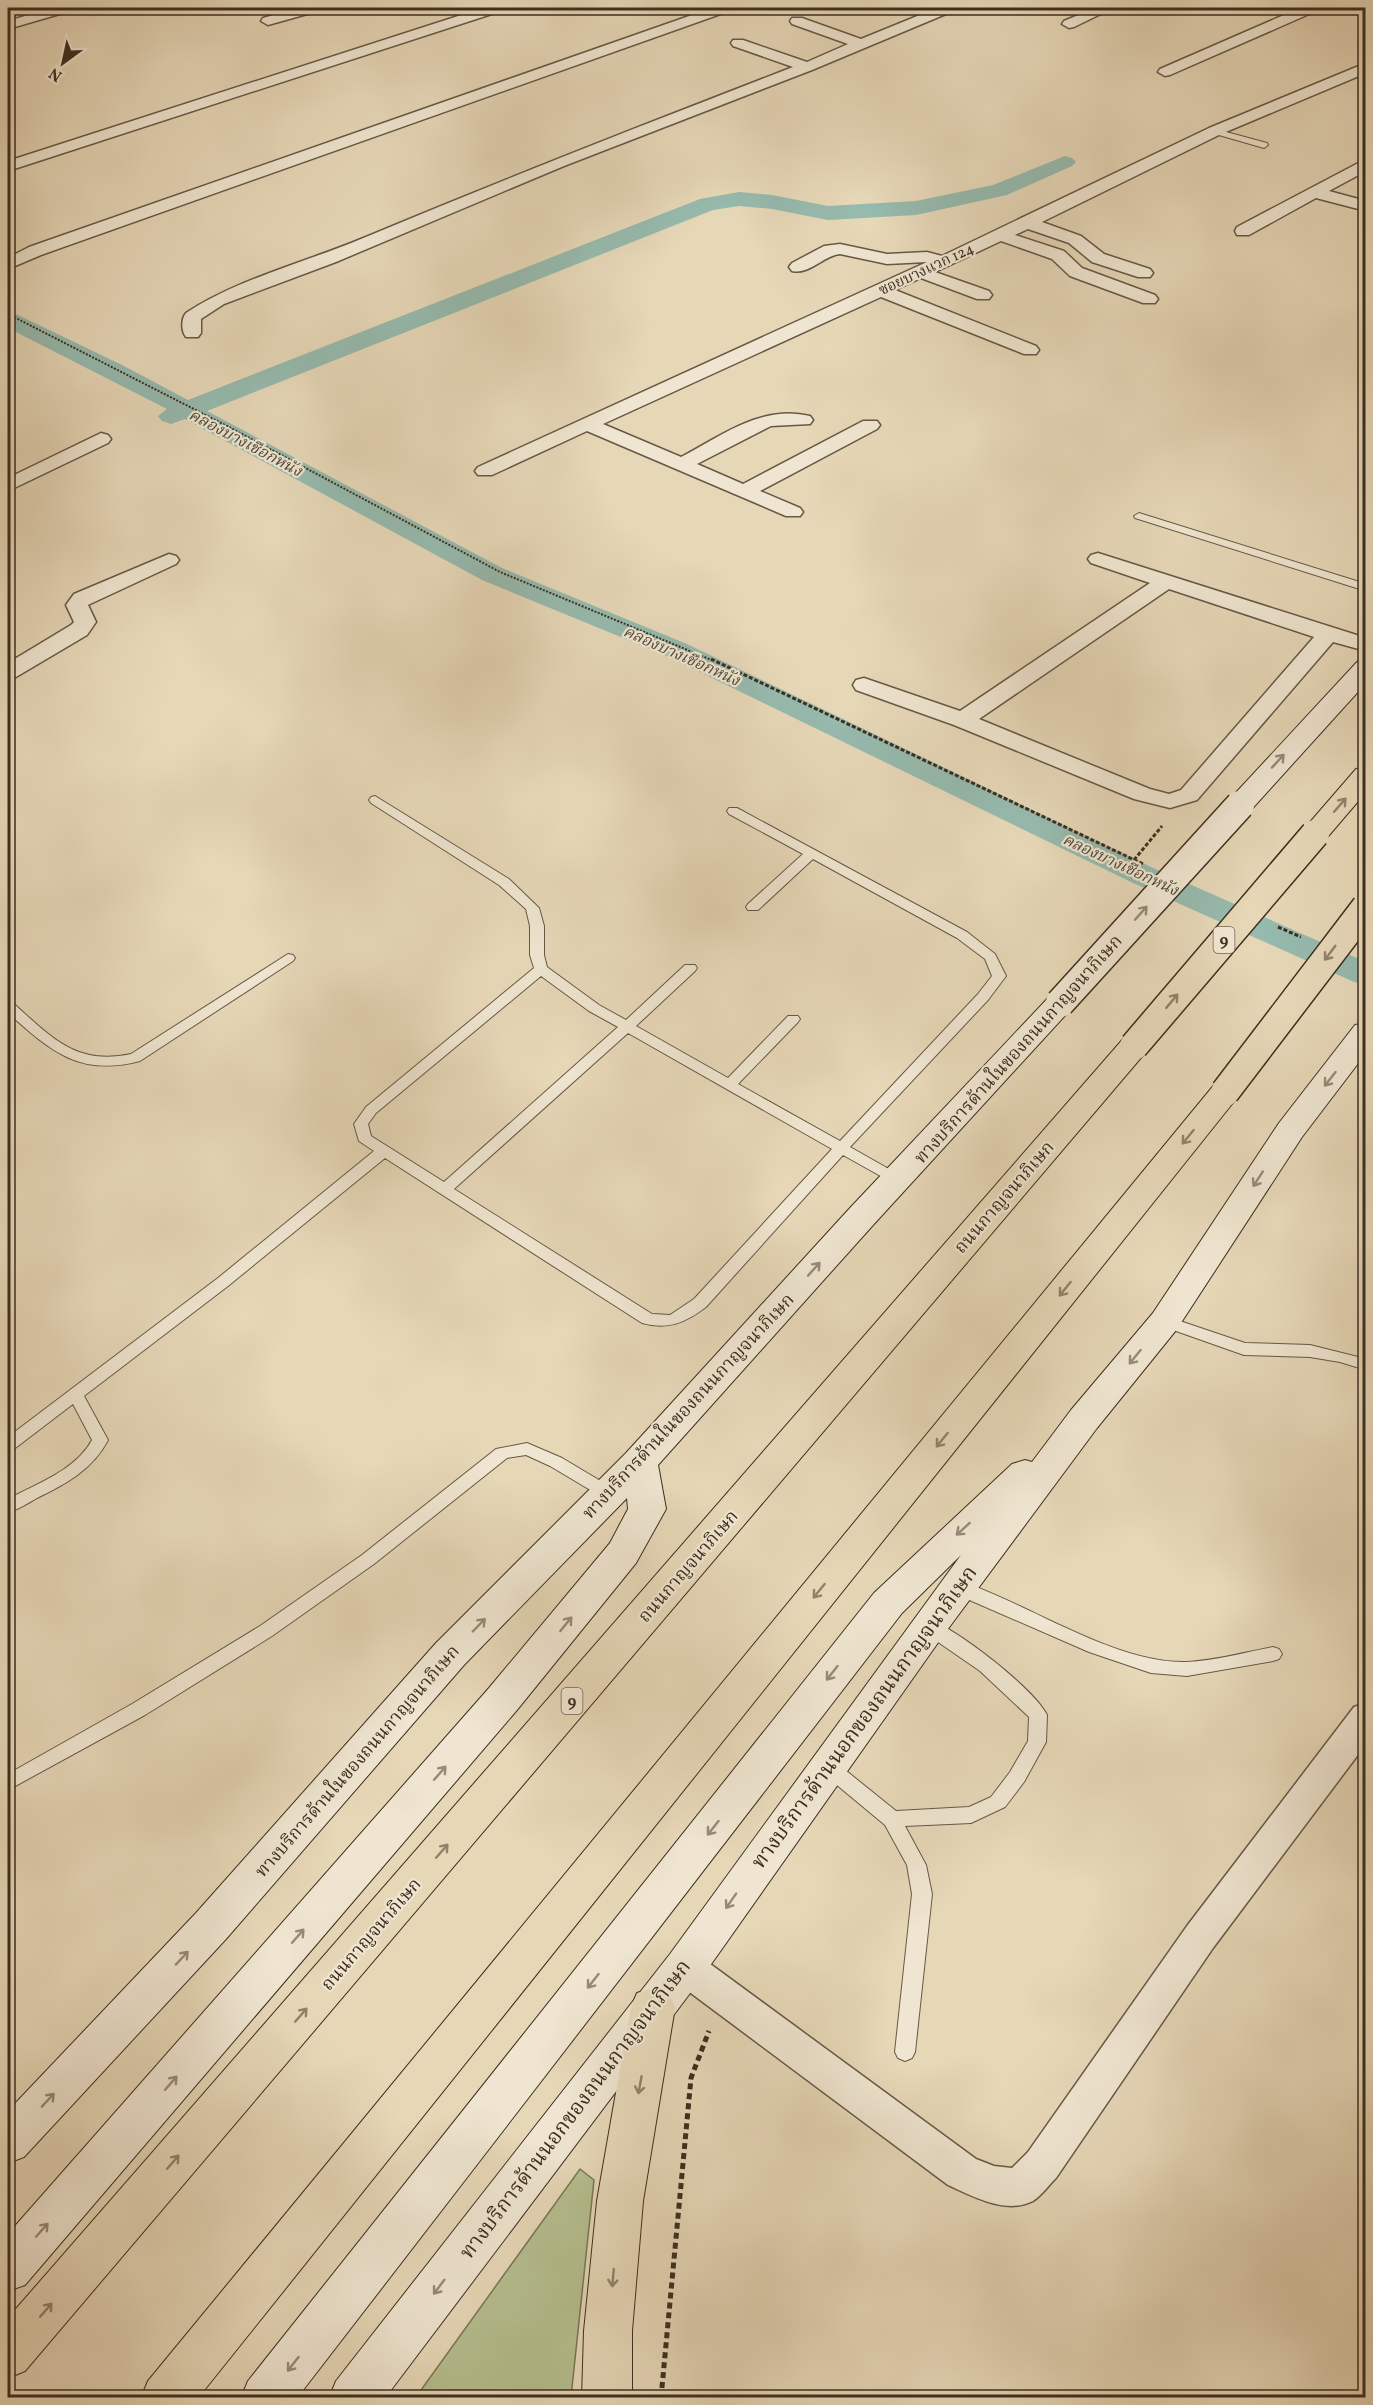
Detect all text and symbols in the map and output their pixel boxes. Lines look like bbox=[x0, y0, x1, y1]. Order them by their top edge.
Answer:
north arrow bbox=[33, 33, 93, 93]
text: N bbox=[45, 61, 67, 86]
street label: ซอยบางแวก 124 bbox=[875, 239, 978, 302]
water label: คลองบางเชือกหนัง bbox=[185, 405, 306, 483]
water label: คลองบางเชือกหนัง bbox=[619, 621, 744, 693]
one-way arrow bbox=[1271, 753, 1285, 768]
one-way arrow bbox=[1333, 797, 1347, 812]
water label: คลองบางเชือกหนัง bbox=[1059, 829, 1182, 903]
one-way arrow bbox=[1134, 906, 1148, 921]
road number: 9 bbox=[1214, 927, 1234, 953]
street label: ทางบริการด้านในของถนนกาญจนาภิเษก bbox=[909, 929, 1129, 1170]
one-way arrow bbox=[1324, 945, 1336, 961]
one-way arrow bbox=[1165, 994, 1179, 1009]
one-way arrow bbox=[1323, 1070, 1336, 1086]
one-way arrow bbox=[1181, 1129, 1195, 1144]
street label: ถนนกาญจนาภิเษก bbox=[949, 1136, 1061, 1260]
one-way arrow bbox=[1252, 1171, 1264, 1187]
one-way arrow bbox=[807, 1261, 822, 1276]
one-way arrow bbox=[1059, 1280, 1072, 1296]
street label: ทางบริการด้านในของถนนกาญจนาภิเษก bbox=[577, 1288, 801, 1525]
one-way arrow bbox=[1129, 1349, 1142, 1365]
one-way arrow bbox=[935, 1432, 949, 1447]
street label: ถนนกาญจนาภิเษก bbox=[633, 1505, 745, 1629]
one-way arrow bbox=[956, 1522, 971, 1536]
street label: ทางบริการด้านนอกของถนนกาญจนาภิเษก bbox=[745, 1560, 985, 1875]
one-way arrow bbox=[812, 1583, 826, 1598]
one-way arrow bbox=[559, 1616, 572, 1632]
one-way arrow bbox=[472, 1617, 487, 1632]
street label: ทางบริการด้านในของถนนกาญจนาภิเษก bbox=[249, 1640, 466, 1884]
one-way arrow bbox=[825, 1665, 838, 1681]
road number: 9 bbox=[562, 1688, 582, 1714]
one-way arrow bbox=[433, 1766, 447, 1781]
one-way arrow bbox=[707, 1820, 720, 1836]
one-way arrow bbox=[435, 1844, 449, 1859]
street label: ถนนกาญจนาภิเษก bbox=[316, 1873, 428, 1997]
one-way arrow bbox=[725, 1893, 737, 1909]
one-way arrow bbox=[292, 1928, 305, 1944]
one-way arrow bbox=[174, 1951, 188, 1966]
street label: ทางบริการด้านนอกของถนนกาญจนาภิเษก bbox=[454, 1954, 699, 2266]
one-way arrow bbox=[586, 1973, 599, 1989]
one-way arrow bbox=[294, 2008, 308, 2023]
one-way arrow bbox=[634, 2075, 645, 2094]
one-way arrow bbox=[164, 2076, 178, 2091]
one-way arrow bbox=[40, 2092, 55, 2107]
one-way arrow bbox=[166, 2155, 180, 2170]
one-way arrow bbox=[35, 2223, 49, 2238]
one-way arrow bbox=[607, 2268, 618, 2287]
one-way arrow bbox=[433, 2278, 445, 2294]
one-way arrow bbox=[39, 2303, 53, 2318]
one-way arrow bbox=[286, 2356, 299, 2372]

